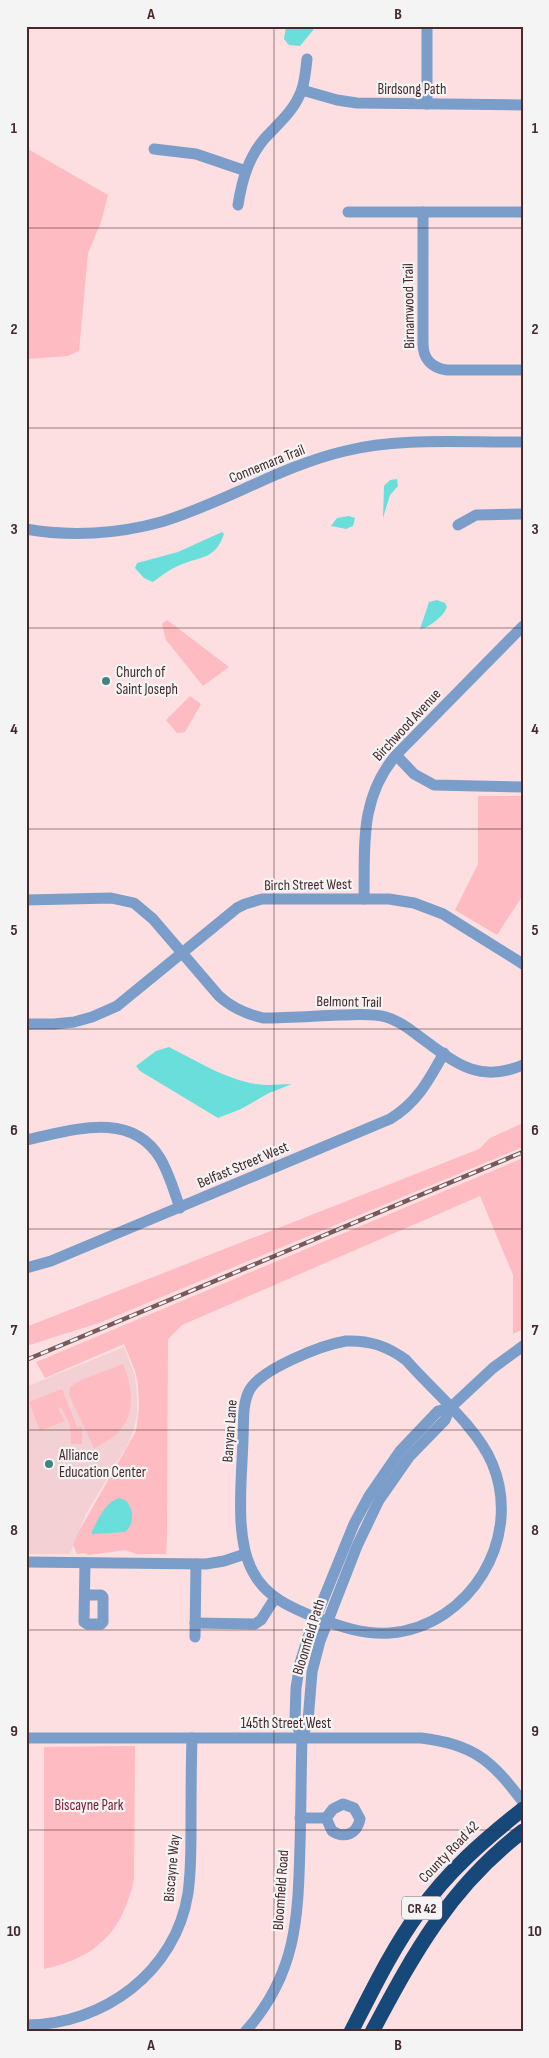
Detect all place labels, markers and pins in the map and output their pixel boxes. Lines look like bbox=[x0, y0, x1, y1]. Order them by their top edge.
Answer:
place label: Church of Saint Joseph bbox=[116, 663, 178, 699]
marker: Church of Saint Joseph bbox=[100, 675, 112, 687]
place label: Alliance Education Center bbox=[58, 1446, 147, 1482]
marker: Alliance Education Center bbox=[43, 1458, 55, 1470]

